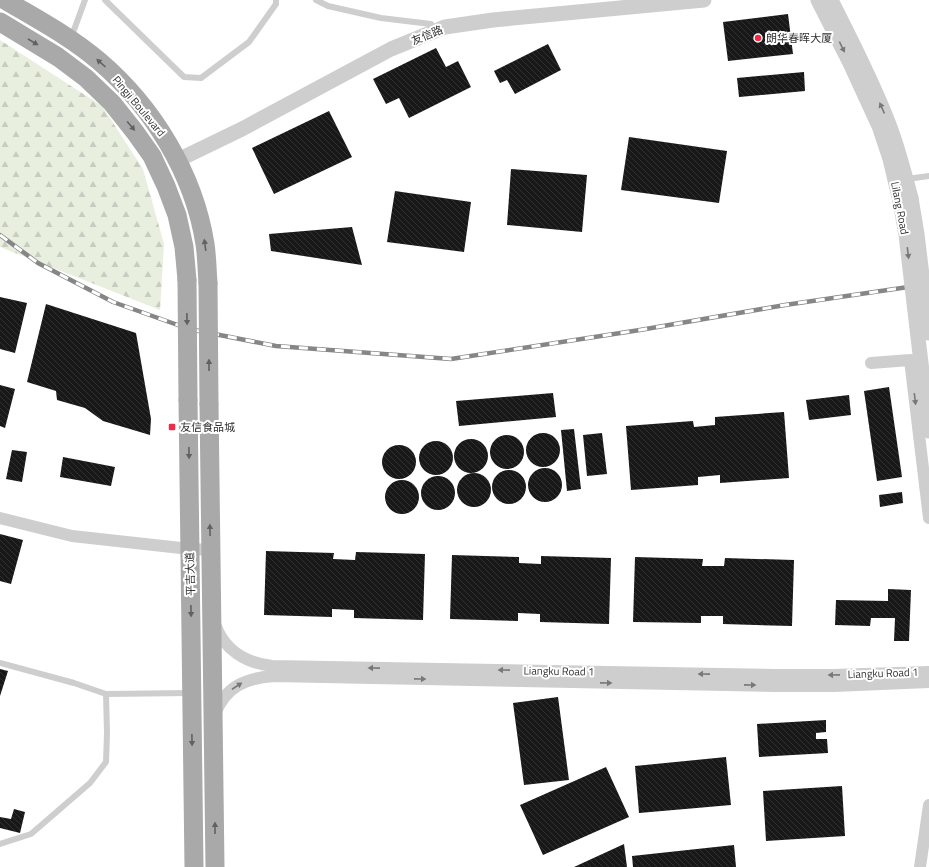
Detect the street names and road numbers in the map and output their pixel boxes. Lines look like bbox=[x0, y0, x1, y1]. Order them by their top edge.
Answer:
street label: 友信路 bbox=[409, 21, 445, 49]
street label: Pingji Boulevard bbox=[109, 72, 169, 140]
street label: Lilang Road bbox=[887, 180, 913, 236]
street label: 平吉大道 bbox=[182, 552, 198, 596]
street label: Liangku Road 1 bbox=[524, 662, 594, 680]
street label: Liangku Road 1 bbox=[847, 664, 919, 682]

